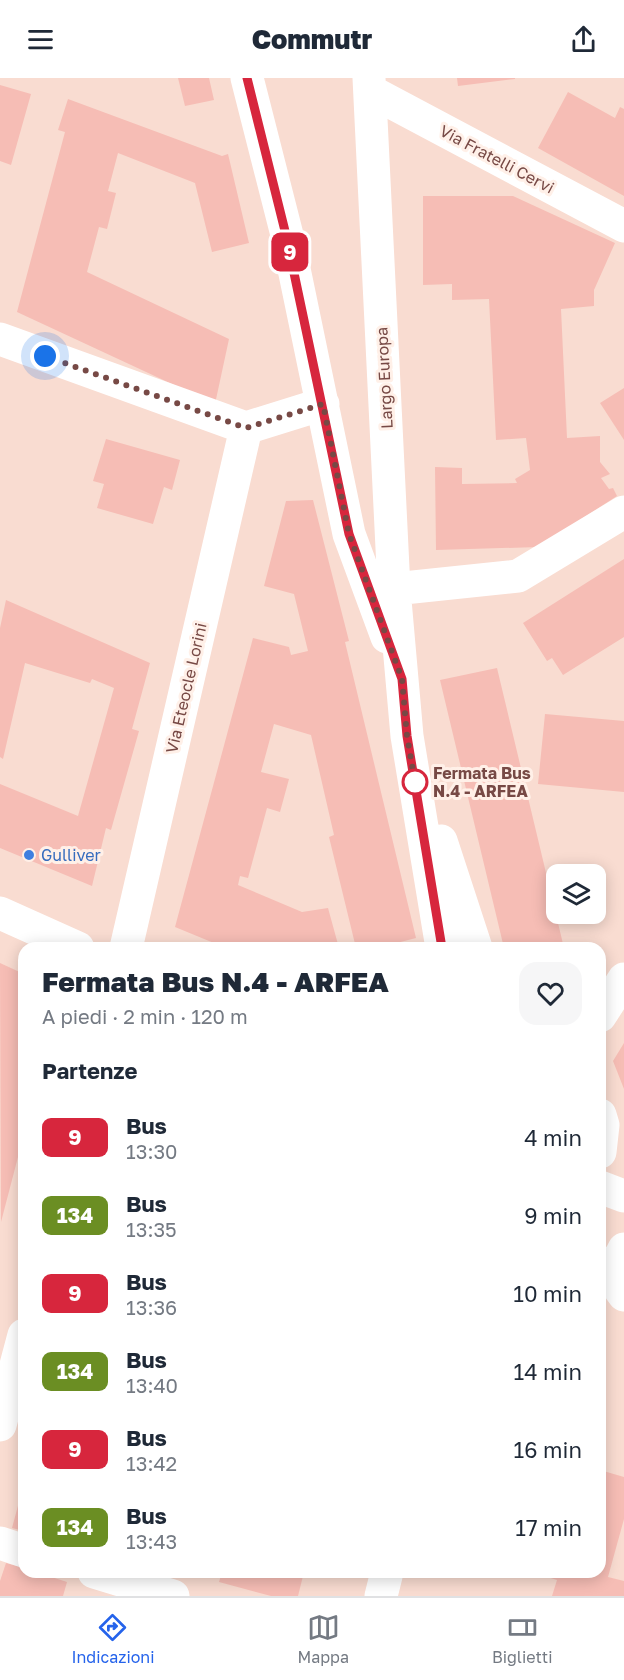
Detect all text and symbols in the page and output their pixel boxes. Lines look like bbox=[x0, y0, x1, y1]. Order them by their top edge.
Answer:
icon: menu bbox=[24, 23, 57, 56]
text: Commutr bbox=[252, 23, 372, 55]
icon: share bbox=[567, 23, 600, 56]
street label: Via Fratelli Cervi bbox=[436, 120, 558, 198]
line badge: 9 bbox=[270, 232, 310, 272]
text: 9 bbox=[283, 239, 297, 265]
street label: Largo Europa bbox=[371, 327, 397, 429]
your location bbox=[30, 341, 60, 371]
street label: Via Eteocle Lorini bbox=[161, 621, 211, 755]
place label: Fermata Bus N.4 - ARFEA bbox=[433, 763, 531, 801]
marker: Fermata Bus N.4 - ARFEA bbox=[402, 769, 428, 795]
place label: Gulliver bbox=[41, 845, 101, 865]
marker: Gulliver bbox=[22, 848, 36, 862]
map controls bbox=[546, 864, 606, 924]
button: layers bbox=[546, 864, 606, 924]
button: heart bbox=[519, 962, 582, 1025]
text: Fermata Bus N.4 - ARFEA bbox=[42, 965, 389, 998]
text: A piedi · 2 min · 120 m bbox=[42, 1004, 248, 1028]
text: Partenze bbox=[42, 1057, 137, 1084]
text: Bus bbox=[126, 1112, 167, 1139]
text: 9 bbox=[68, 1124, 82, 1150]
text: 4 min bbox=[524, 1124, 582, 1151]
text: 13:30 bbox=[126, 1139, 178, 1163]
text: Bus bbox=[126, 1190, 167, 1217]
text: 134 bbox=[57, 1202, 93, 1228]
text: 9 min bbox=[524, 1202, 582, 1229]
text: 13:35 bbox=[126, 1217, 177, 1241]
text: Bus bbox=[126, 1268, 167, 1295]
text: 9 bbox=[68, 1280, 82, 1306]
text: 10 min bbox=[513, 1280, 582, 1307]
text: 13:36 bbox=[126, 1295, 177, 1319]
text: Bus bbox=[126, 1346, 167, 1373]
text: 134 bbox=[57, 1358, 93, 1384]
text: 14 min bbox=[514, 1358, 582, 1385]
text: 13:40 bbox=[126, 1373, 178, 1397]
text: Bus bbox=[126, 1424, 167, 1451]
text: 9 bbox=[68, 1436, 82, 1462]
text: 16 min bbox=[514, 1436, 582, 1463]
text: 13:42 bbox=[126, 1451, 177, 1475]
text: Bus bbox=[126, 1502, 167, 1529]
text: 134 bbox=[57, 1514, 93, 1540]
text: 17 min bbox=[515, 1514, 582, 1541]
text: 13:43 bbox=[126, 1529, 177, 1553]
tab: Indicazioni bbox=[72, 1611, 154, 1667]
tab: Mappa bbox=[297, 1611, 349, 1667]
tab: Biglietti bbox=[492, 1611, 552, 1667]

